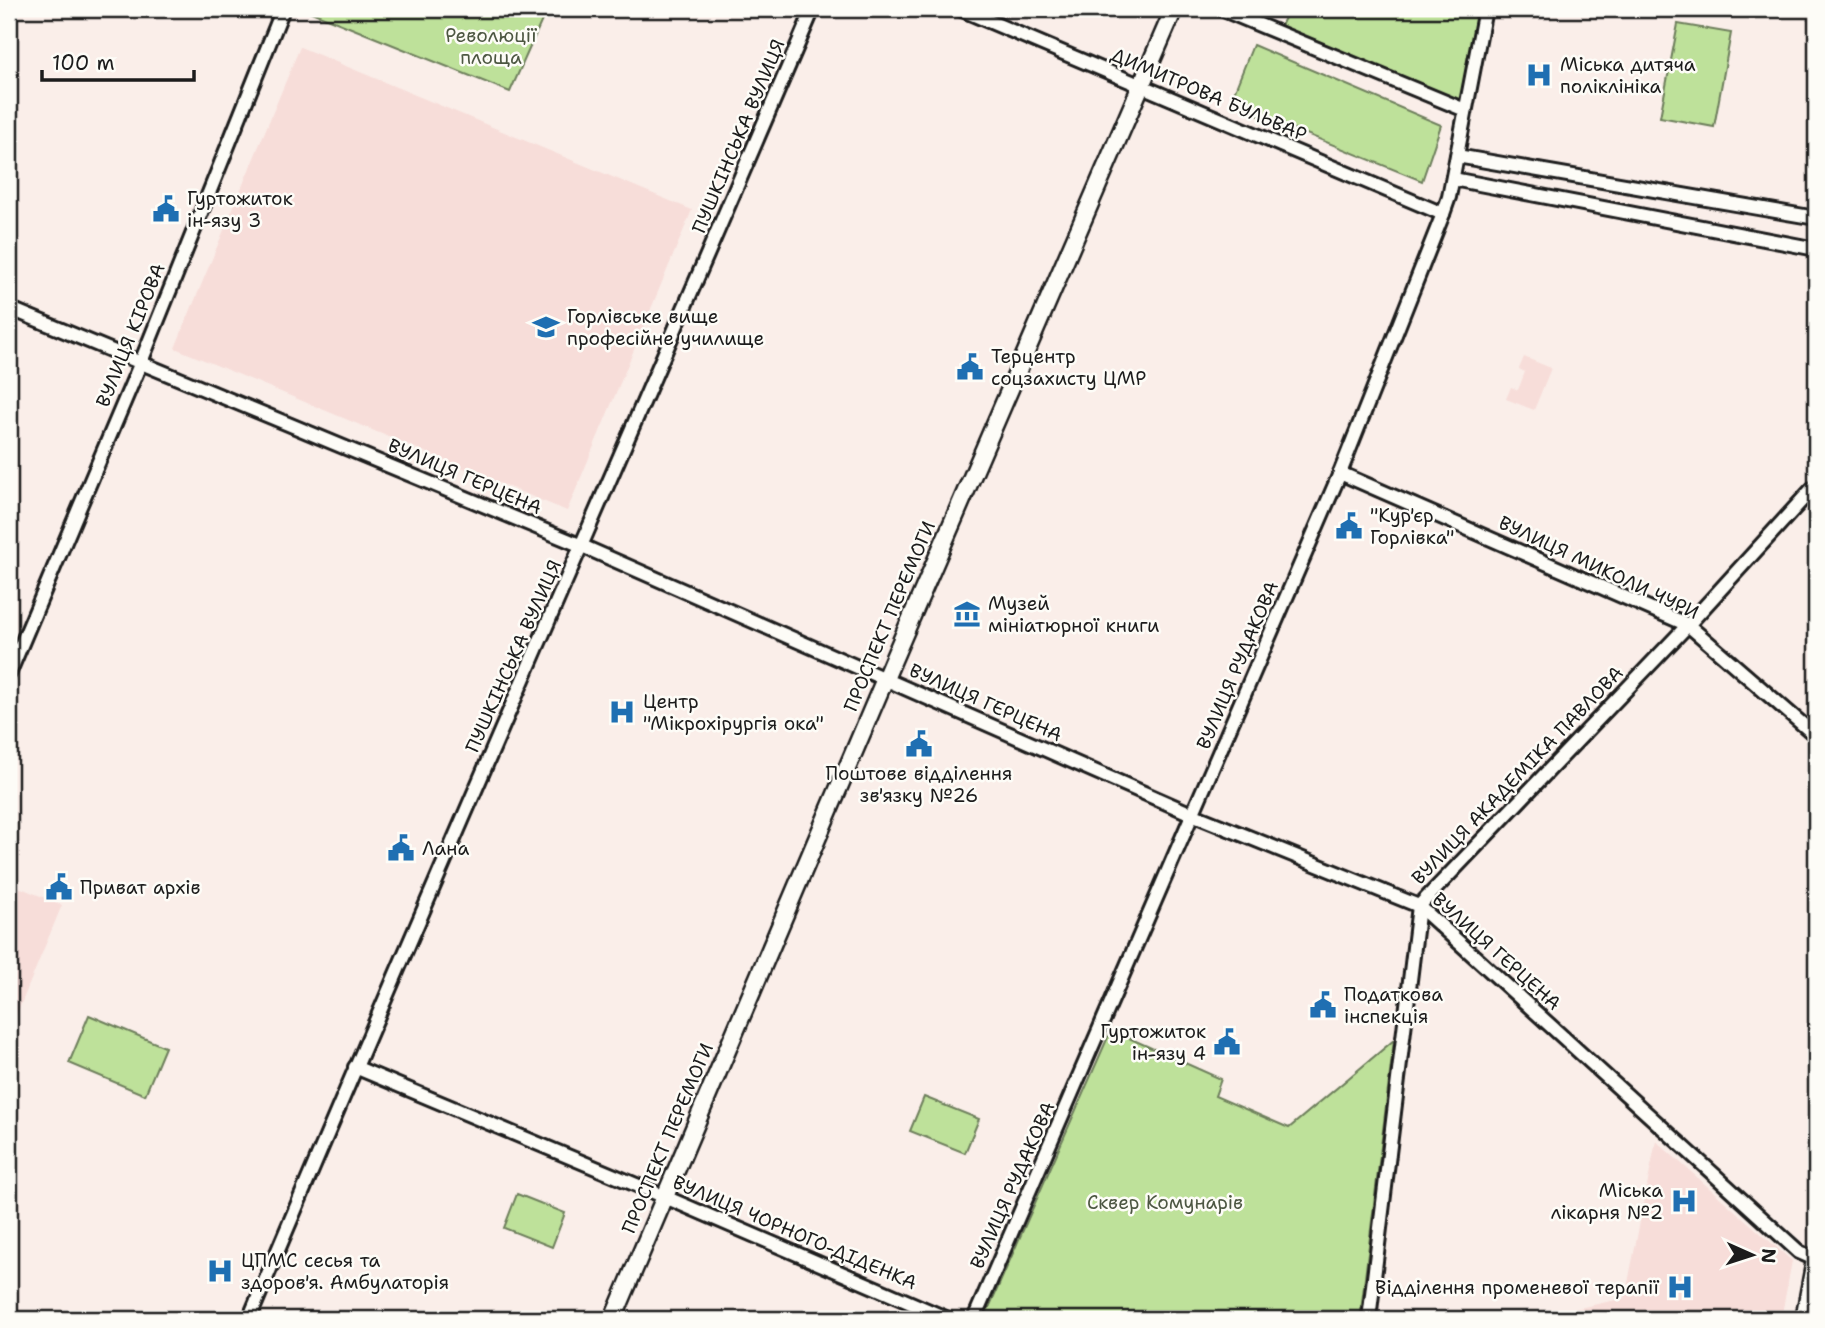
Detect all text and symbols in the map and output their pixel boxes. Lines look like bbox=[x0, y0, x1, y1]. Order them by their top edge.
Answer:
park label: Революції площа bbox=[445, 23, 537, 70]
street label: ПУШКІНСЬКА ВУЛИЦЯ bbox=[686, 35, 791, 237]
scale bar bbox=[42, 38, 194, 82]
street label: ДИМИТРОВА БУЛЬВАР bbox=[1107, 42, 1310, 147]
text: 100 m bbox=[52, 49, 115, 77]
place label: Міська дитяча поліклініка bbox=[1560, 52, 1696, 99]
hospital icon: Міська дитяча поліклініка bbox=[1524, 60, 1554, 90]
place label: Гуртожиток ін-язу 3 bbox=[187, 186, 293, 233]
public building icon: Гуртожиток ін-язу 3 bbox=[151, 194, 181, 224]
street label: ВУЛИЦЯ КІРОВА bbox=[90, 259, 171, 411]
place label: Горлівське вище професійне училище bbox=[567, 304, 764, 351]
school or university icon: Горлівське вище професійне училище bbox=[531, 312, 561, 342]
place label: Терцентр соцзахисту ЦМР bbox=[991, 344, 1146, 391]
public building icon: Терцентр соцзахисту ЦМР bbox=[955, 352, 985, 382]
street label: ВУЛИЦЯ ГЕРЦЕНА bbox=[384, 433, 546, 520]
place label: "Кур'єр Горлівка" bbox=[1370, 503, 1454, 550]
street label: ВУЛИЦЯ МИКОЛИ ЧУРИ bbox=[1495, 510, 1703, 625]
public building icon: "Кур'єр Горлівка" bbox=[1334, 511, 1364, 541]
street label: ПРОСПЕКТ ПЕРЕМОГИ bbox=[838, 517, 941, 715]
street label: ПУШКІНСЬКА ВУЛИЦЯ bbox=[460, 556, 567, 757]
street label: ВУЛИЦЯ РУДАКОВА bbox=[1191, 577, 1284, 753]
place label: Музей мініатюрної книги bbox=[988, 591, 1160, 638]
museum icon: Музей мініатюрної книги bbox=[952, 599, 982, 629]
street label: ВУЛИЦЯ ГЕРЦЕНА bbox=[905, 658, 1066, 747]
street label: ВУЛИЦЯ АКАДЕМІКА ПАВЛОВА bbox=[1406, 661, 1629, 890]
place label: Центр "Мікрохірургія ока" bbox=[643, 689, 824, 736]
hospital icon: Центр "Мікрохірургія ока" bbox=[607, 697, 637, 727]
public building icon: Поштове відділення зв'язку №26 bbox=[904, 729, 934, 759]
place label: Поштове відділення зв'язку №26 bbox=[826, 761, 1012, 808]
public building icon: Лана bbox=[386, 833, 416, 863]
place label: Лана bbox=[422, 836, 469, 861]
public building icon: Приват архів bbox=[44, 872, 74, 902]
place label: Приват архів bbox=[80, 875, 201, 900]
street label: ВУЛИЦЯ ГЕРЦЕНА bbox=[1427, 887, 1566, 1016]
place label: Податкова інспекція bbox=[1344, 982, 1443, 1029]
public building icon: Податкова інспекція bbox=[1308, 990, 1338, 1020]
place label: Гуртожиток ін-язу 4 bbox=[1100, 1019, 1206, 1066]
public building icon: Гуртожиток ін-язу 4 bbox=[1212, 1027, 1242, 1057]
street label: ПРОСПЕКТ ПЕРЕМОГИ bbox=[616, 1039, 719, 1237]
street label: ВУЛИЦЯ РУДАКОВА bbox=[964, 1098, 1061, 1273]
street label: ВУЛИЦЯ ЧОРНОГО-ДІДЕНКА bbox=[669, 1170, 921, 1295]
place label: Міська лікарня №2 bbox=[1551, 1178, 1663, 1225]
hospital icon: Міська лікарня №2 bbox=[1669, 1186, 1699, 1216]
park label: Сквер Комунарів bbox=[1087, 1190, 1243, 1215]
north arrow bbox=[1716, 1220, 1786, 1290]
place label: ЦПМС сесья та здоров'я. Амбулаторія bbox=[241, 1248, 449, 1295]
text: N bbox=[1756, 1248, 1781, 1264]
hospital icon: ЦПМС сесья та здоров'я. Амбулаторія bbox=[205, 1256, 235, 1286]
hospital icon: Відділення променевої терапії bbox=[1665, 1272, 1695, 1302]
place label: Відділення променевої терапії bbox=[1375, 1275, 1660, 1300]

